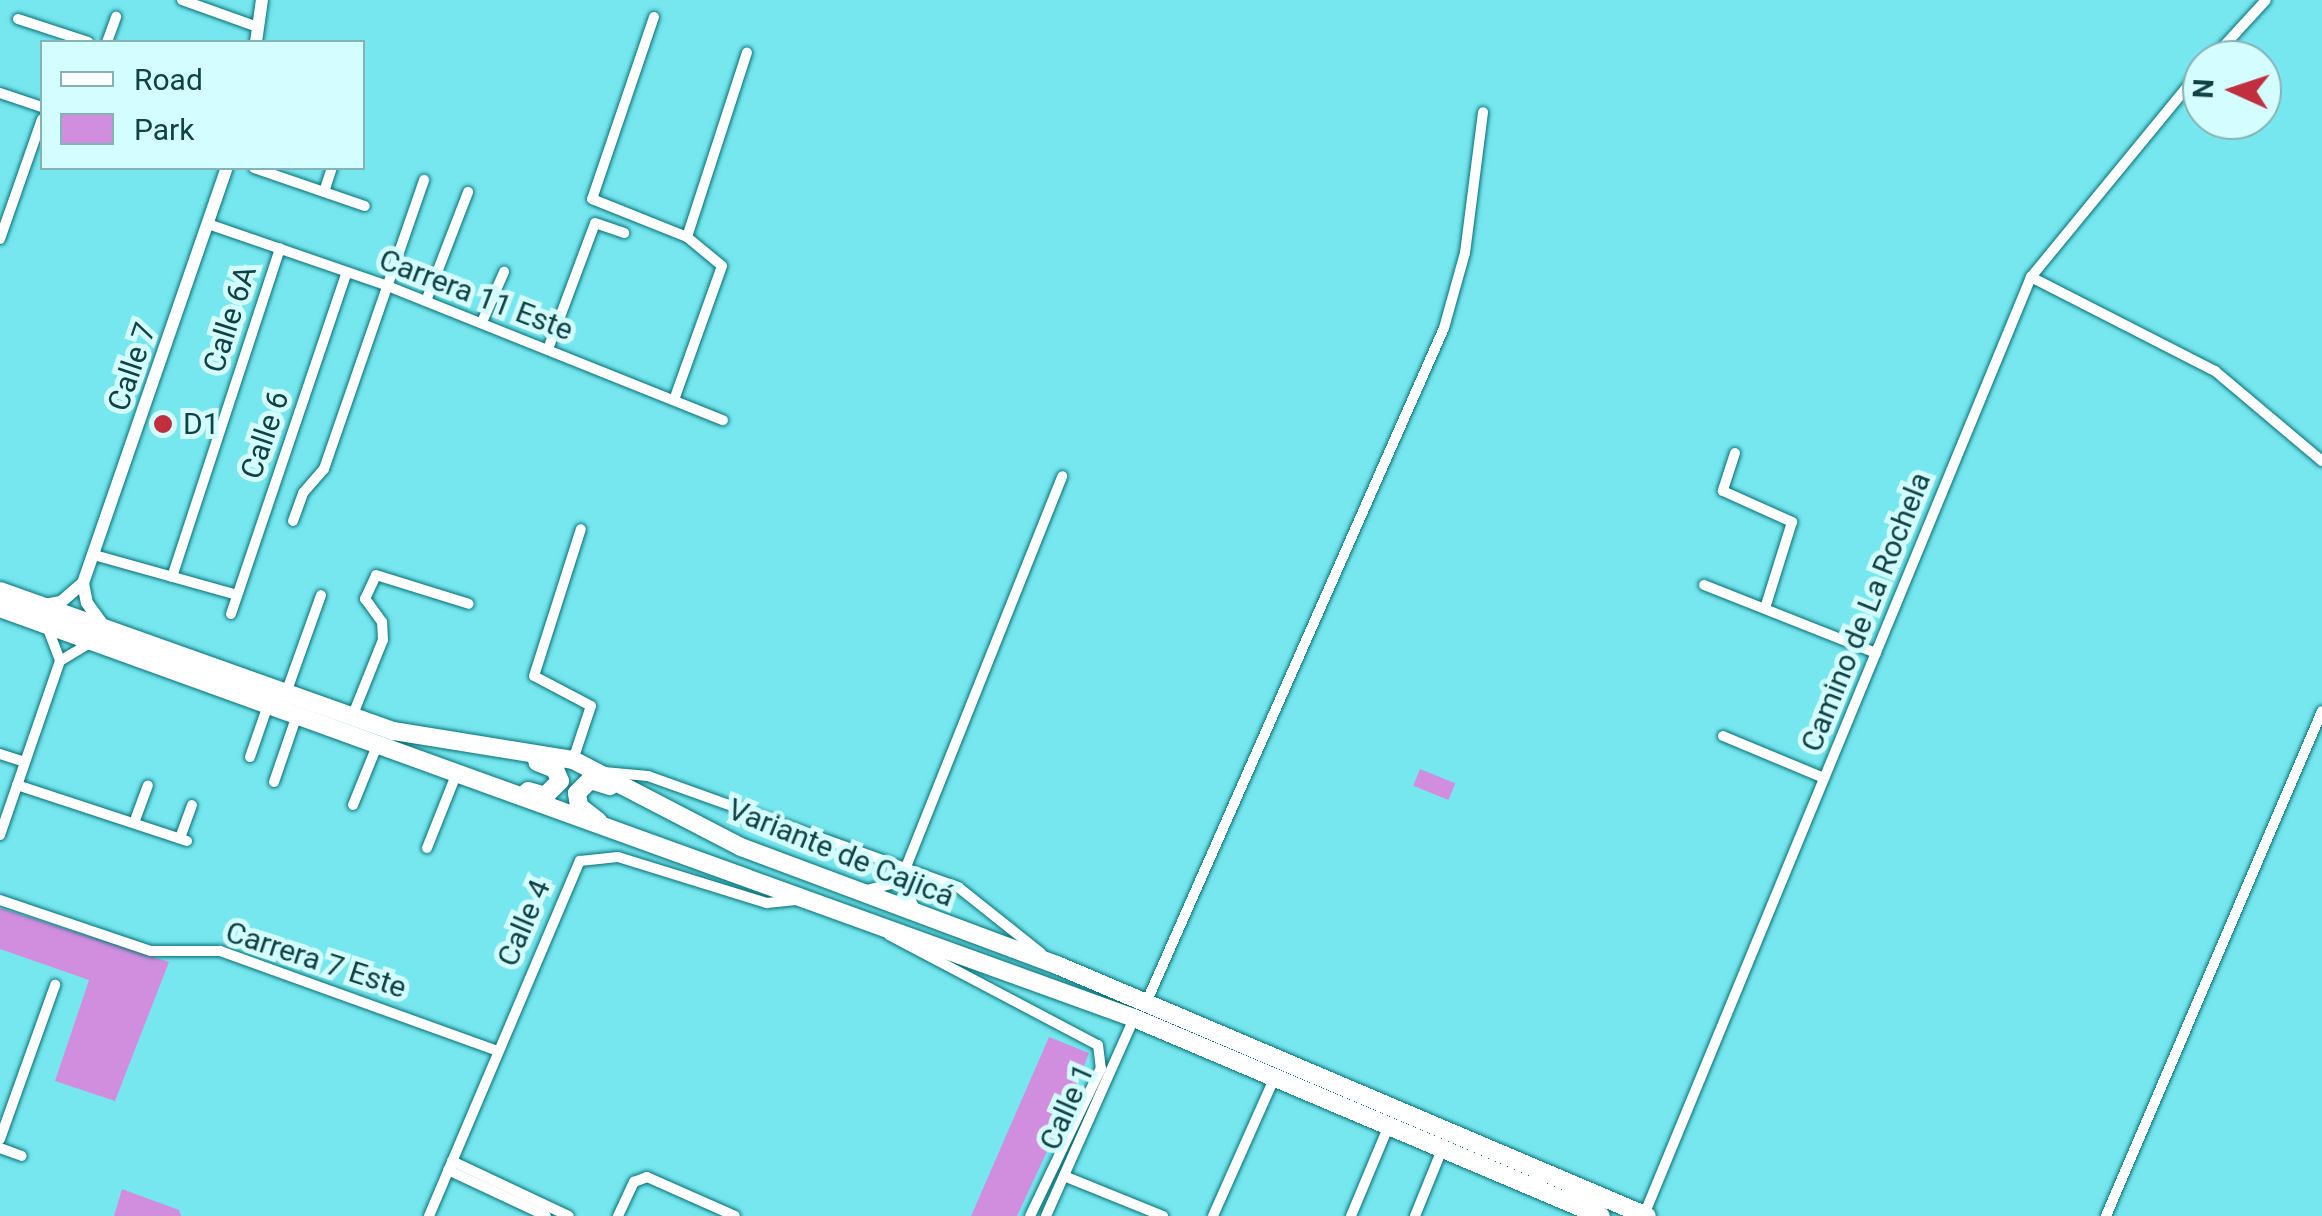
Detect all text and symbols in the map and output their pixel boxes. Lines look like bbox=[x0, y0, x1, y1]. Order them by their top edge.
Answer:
legend bbox=[40, 40, 365, 170]
north arrow bbox=[2182, 40, 2282, 140]
text: Road bbox=[134, 62, 203, 97]
text: N bbox=[2187, 78, 2221, 99]
text: Park bbox=[134, 112, 194, 147]
street label: Carrera 11 Este bbox=[374, 242, 578, 348]
street label: Calle 6A bbox=[196, 261, 264, 377]
street label: Calle 7 bbox=[100, 318, 164, 416]
street label: Calle 6 bbox=[233, 386, 297, 484]
place label: D1 bbox=[183, 406, 220, 442]
marker: D1 bbox=[152, 413, 174, 435]
street label: Camino de La Rochela bbox=[1793, 467, 1939, 757]
street label: Variante de Cajicá bbox=[723, 791, 959, 915]
street label: Calle 4 bbox=[490, 874, 558, 972]
street label: Carrera 7 Este bbox=[221, 914, 411, 1006]
street label: Calle 1 bbox=[1032, 1058, 1102, 1156]

